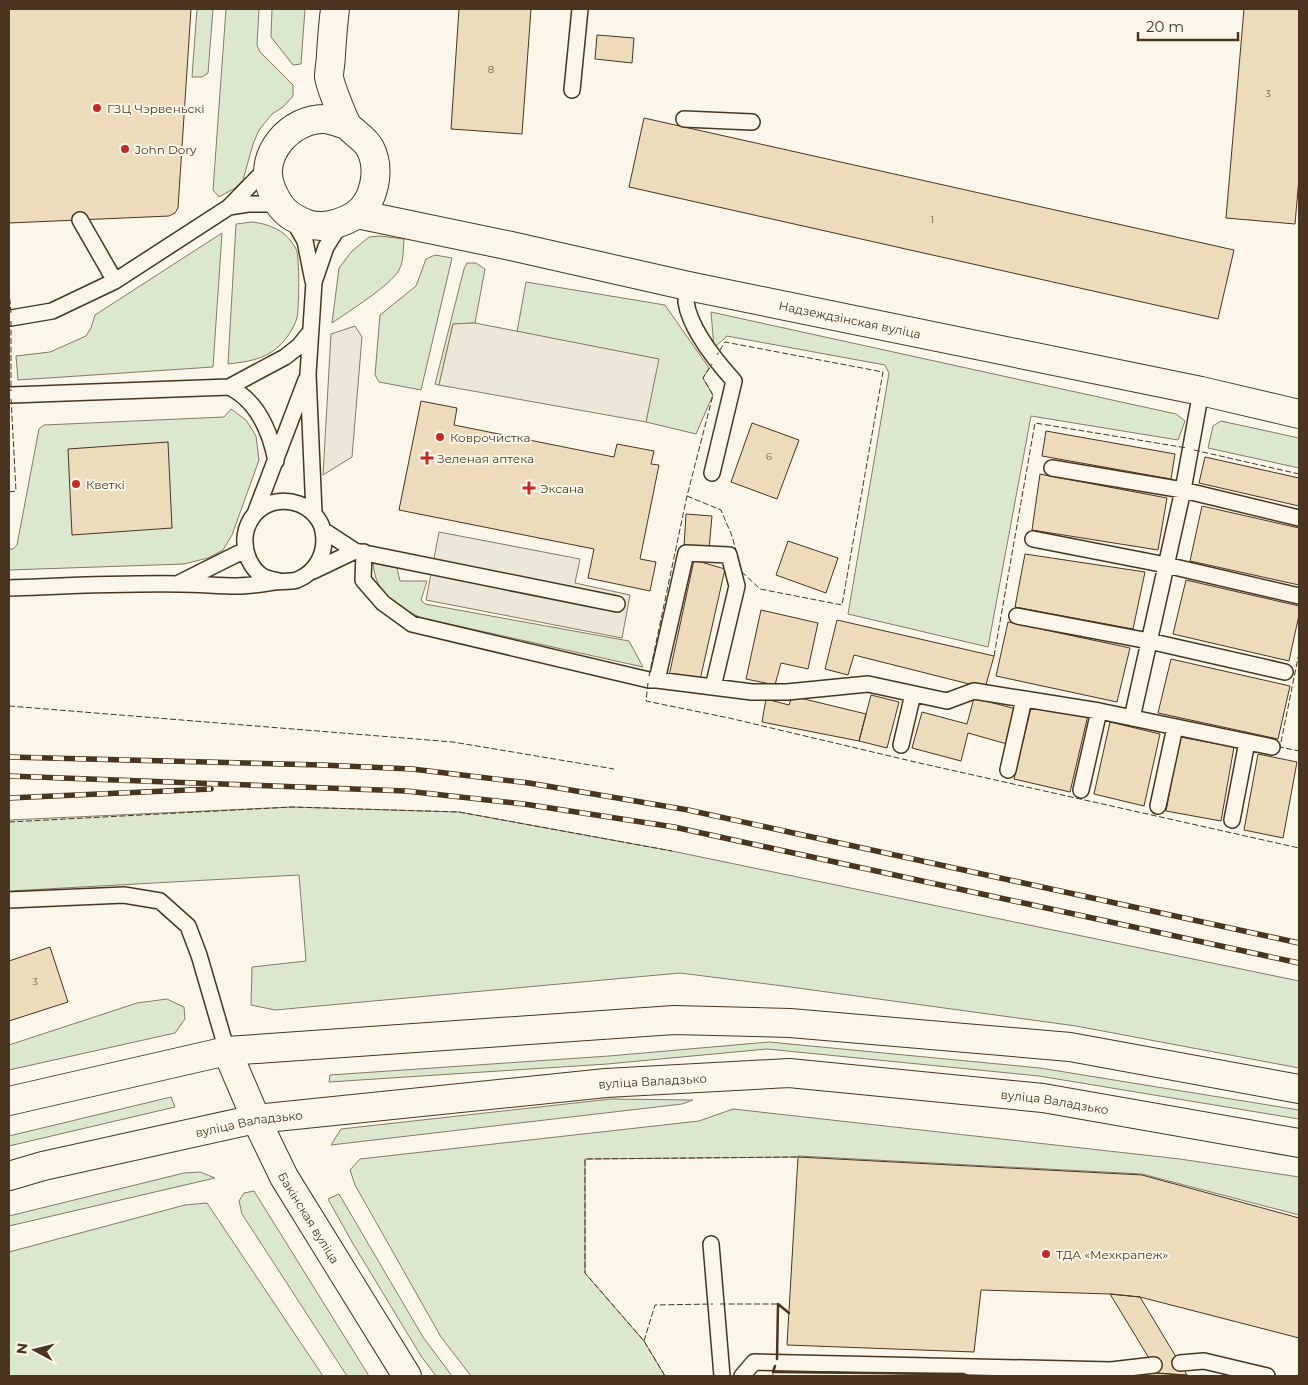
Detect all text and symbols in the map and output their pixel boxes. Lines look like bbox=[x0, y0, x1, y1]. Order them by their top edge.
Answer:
scale bar bbox=[1138, 10, 1238, 42]
text: 20 m bbox=[1146, 17, 1184, 36]
house number: 8 bbox=[488, 63, 494, 76]
house number: 3 bbox=[1265, 87, 1271, 100]
place label: ГЗЦ Чэрвеньскі bbox=[107, 101, 205, 116]
marker: ГЗЦ Чэрвеньскі bbox=[91, 102, 103, 114]
place label: John Dory bbox=[134, 142, 197, 157]
marker: John Dory bbox=[119, 143, 131, 155]
house number: 1 bbox=[930, 213, 934, 226]
street label: Надзеждзінская вуліца bbox=[777, 297, 922, 341]
place label: Коврочистка bbox=[450, 430, 530, 445]
marker: Коврочистка bbox=[434, 431, 446, 443]
house number: 6 bbox=[766, 450, 772, 463]
place label: Зеленая аптека bbox=[437, 451, 534, 466]
marker: Зеленая аптека bbox=[421, 452, 433, 464]
place label: Кветкі bbox=[86, 477, 125, 492]
marker: Кветкі bbox=[70, 478, 82, 490]
marker: Эксана bbox=[522, 481, 536, 495]
place label: Эксана bbox=[540, 481, 584, 496]
house number: 3 bbox=[32, 975, 38, 988]
street label: вуліца Валадзько bbox=[597, 1070, 708, 1091]
street label: вуліца Валадзько bbox=[1000, 1086, 1110, 1117]
street label: вуліца Валадзько bbox=[194, 1107, 304, 1140]
street label: Бакінская вуліца bbox=[275, 1169, 343, 1266]
place label: ТДА «Мехкрапеж» bbox=[1056, 1247, 1169, 1262]
marker: ТДА «Мехкрапеж» bbox=[1040, 1248, 1052, 1260]
north arrow bbox=[10, 1325, 60, 1375]
text: N bbox=[12, 1342, 32, 1355]

